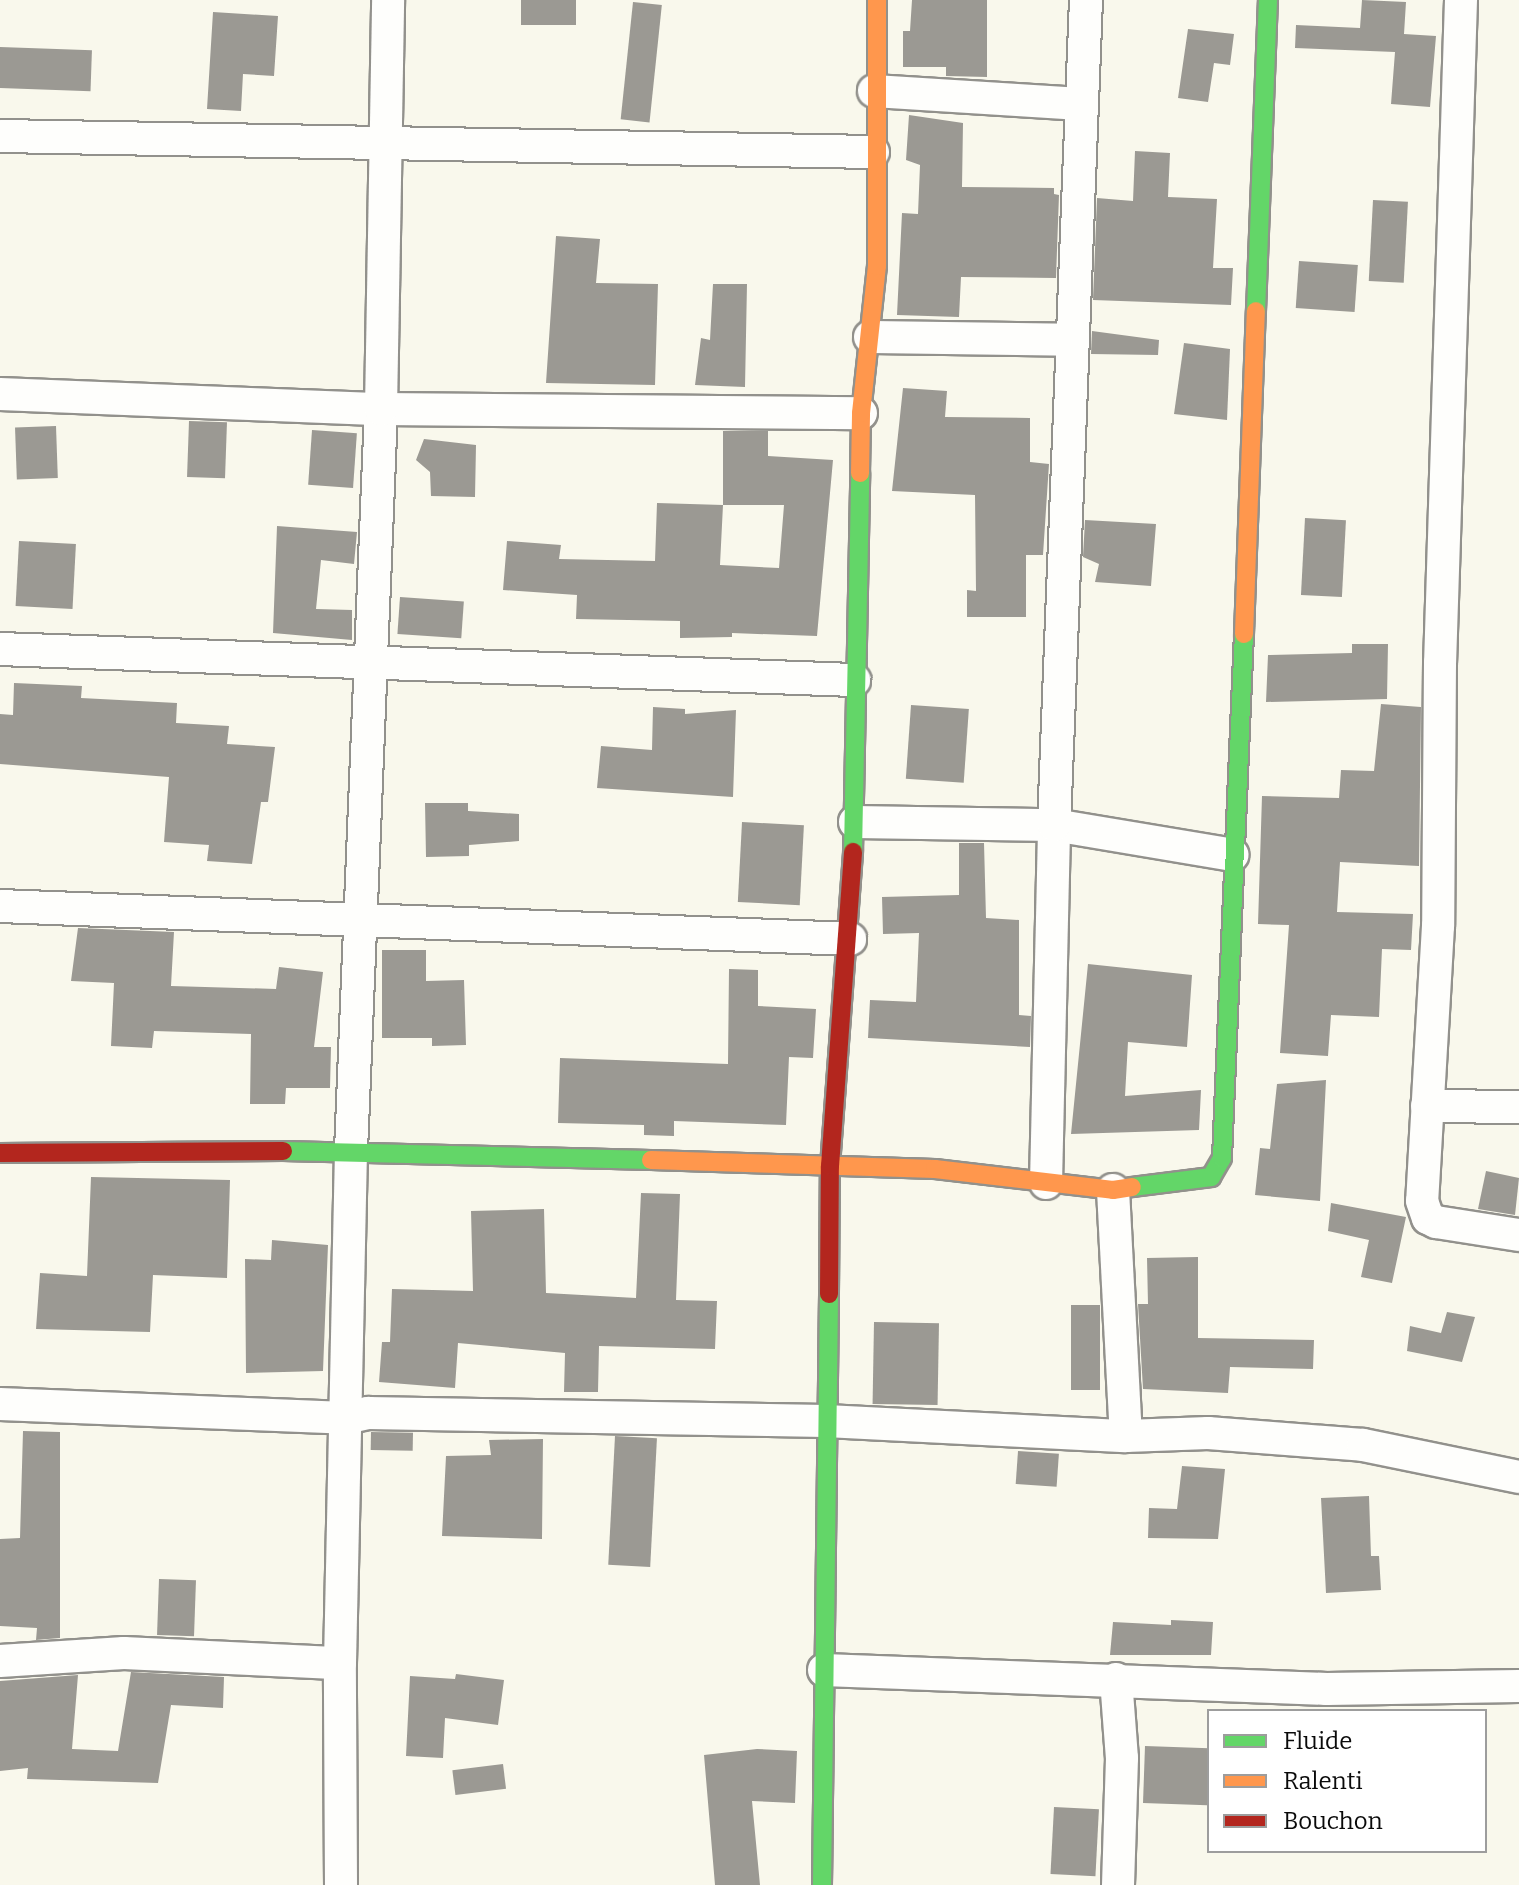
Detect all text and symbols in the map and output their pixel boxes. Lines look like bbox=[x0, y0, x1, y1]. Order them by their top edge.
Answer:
legend bbox=[1207, 1709, 1487, 1853]
text: Fluide bbox=[1283, 1727, 1352, 1755]
text: Ralenti bbox=[1283, 1767, 1363, 1795]
text: Bouchon bbox=[1283, 1807, 1383, 1835]

